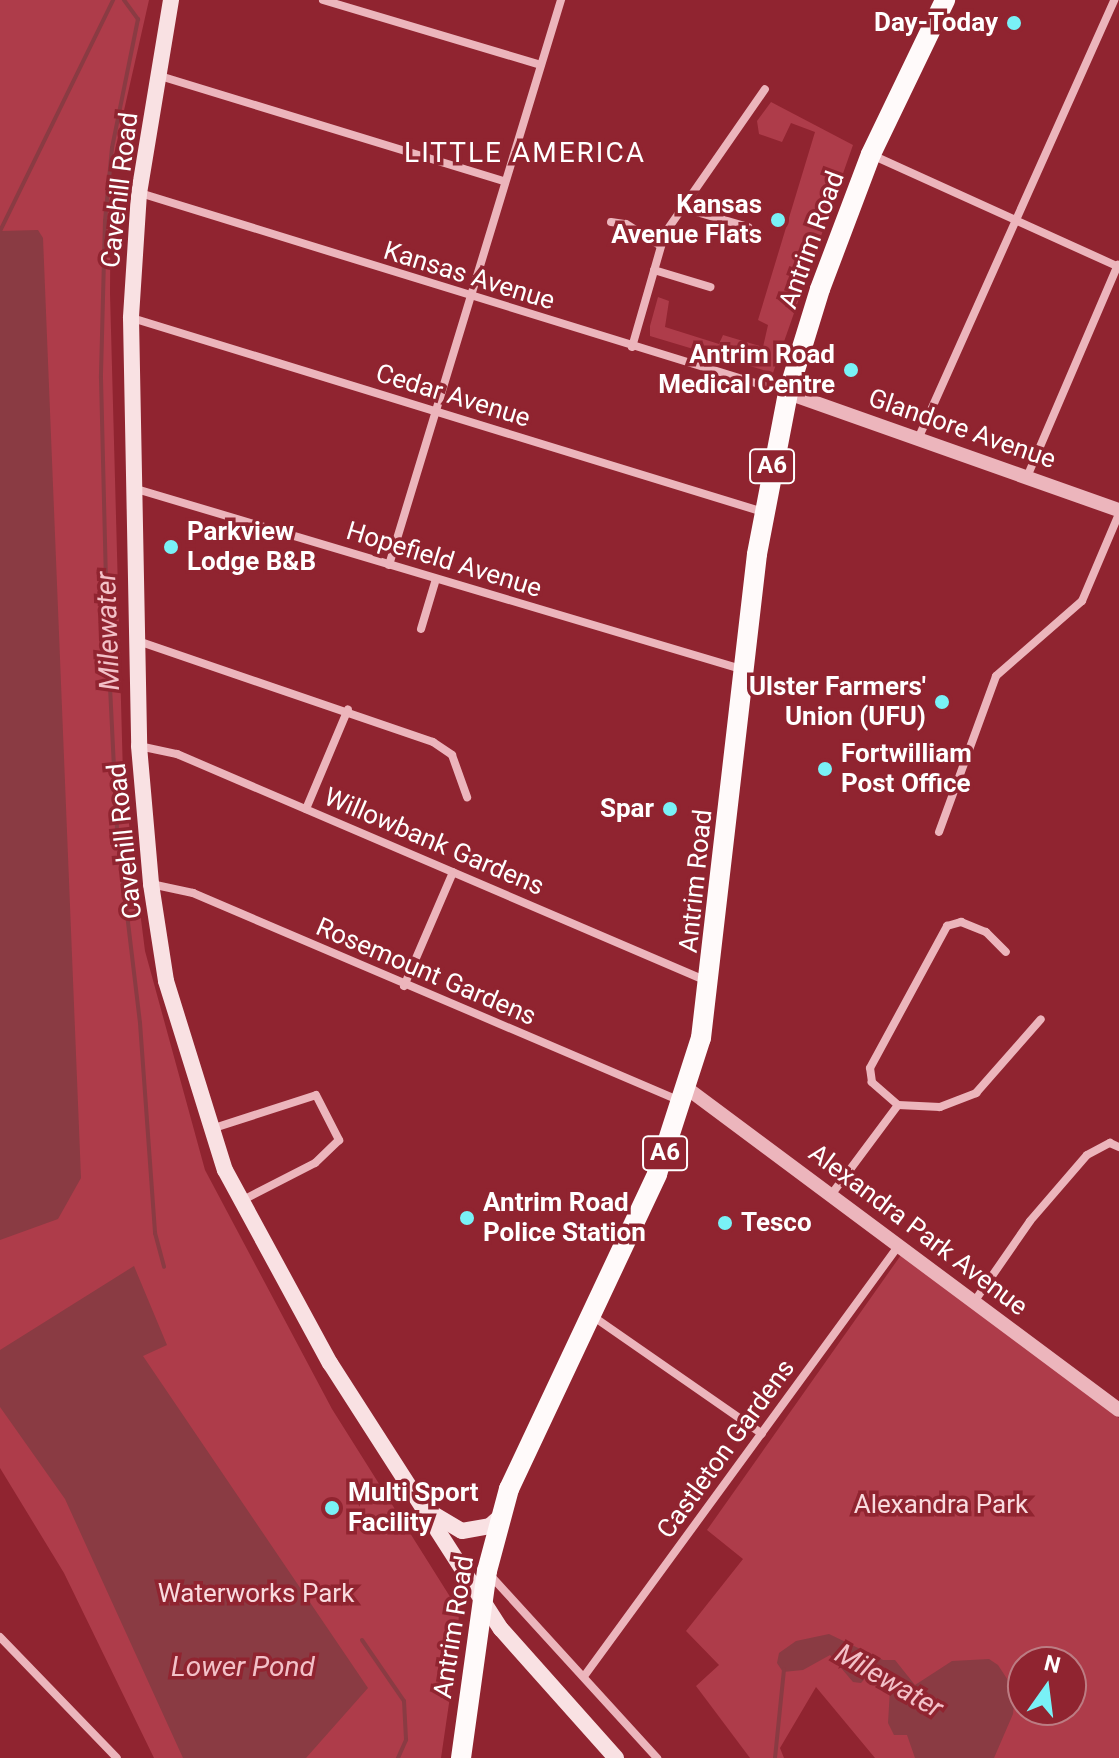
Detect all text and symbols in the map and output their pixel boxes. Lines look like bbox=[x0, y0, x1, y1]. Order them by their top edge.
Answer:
place label: Day-Today bbox=[874, 7, 998, 39]
marker: Day-Today bbox=[1005, 14, 1023, 32]
street label: Cavehill Road bbox=[95, 110, 145, 270]
district label: LITTLE AMERICA bbox=[404, 136, 646, 170]
street label: Antrim Road bbox=[773, 167, 851, 313]
place label: Kansas Avenue Flats bbox=[611, 189, 762, 250]
marker: Kansas Avenue Flats bbox=[769, 211, 787, 229]
street label: Kansas Avenue bbox=[380, 235, 558, 317]
place label: Antrim Road Medical Centre bbox=[658, 339, 835, 400]
street label: Cedar Avenue bbox=[372, 358, 534, 434]
marker: Antrim Road Medical Centre bbox=[842, 361, 860, 379]
street label: Glandore Avenue bbox=[864, 382, 1060, 476]
road number: A6 bbox=[748, 446, 796, 486]
street label: Hopefield Avenue bbox=[343, 515, 545, 605]
place label: Parkview Lodge B&B bbox=[187, 516, 316, 578]
marker: Parkview Lodge B&B bbox=[162, 538, 180, 556]
water label: Milewater bbox=[89, 571, 127, 691]
place label: Ulster Farmers' Union (UFU) bbox=[749, 671, 926, 732]
marker: Ulster Farmers' Union (UFU) bbox=[933, 693, 951, 711]
place label: Fortwilliam Post Office bbox=[841, 738, 972, 800]
marker: Fortwilliam Post Office bbox=[816, 760, 834, 778]
street label: Cavehill Road bbox=[101, 762, 149, 920]
street label: Willowbank Gardens bbox=[319, 782, 549, 902]
place label: Spar bbox=[600, 793, 654, 825]
marker: Spar bbox=[661, 800, 679, 818]
street label: Antrim Road bbox=[673, 808, 719, 954]
street label: Rosemount Gardens bbox=[311, 912, 541, 1032]
road number: A6 bbox=[641, 1133, 689, 1173]
street label: Alexandra Park Avenue bbox=[802, 1138, 1034, 1322]
place label: Antrim Road Police Station bbox=[483, 1187, 646, 1248]
place label: Tesco bbox=[741, 1207, 812, 1239]
marker: Antrim Road Police Station bbox=[458, 1209, 476, 1227]
marker: Tesco bbox=[716, 1214, 734, 1232]
street label: Castleton Gardens bbox=[651, 1353, 801, 1545]
place label: Multi Sport Facility bbox=[348, 1477, 479, 1538]
park label: Alexandra Park bbox=[854, 1489, 1028, 1521]
marker: Multi Sport Facility bbox=[323, 1499, 341, 1517]
street label: Antrim Road bbox=[427, 1554, 481, 1700]
park label: Waterworks Park bbox=[158, 1578, 354, 1610]
water label: Milewater bbox=[829, 1637, 949, 1725]
north arrow bbox=[1007, 1646, 1087, 1726]
water label: Lower Pond bbox=[171, 1650, 315, 1684]
text: N bbox=[1042, 1650, 1063, 1678]

